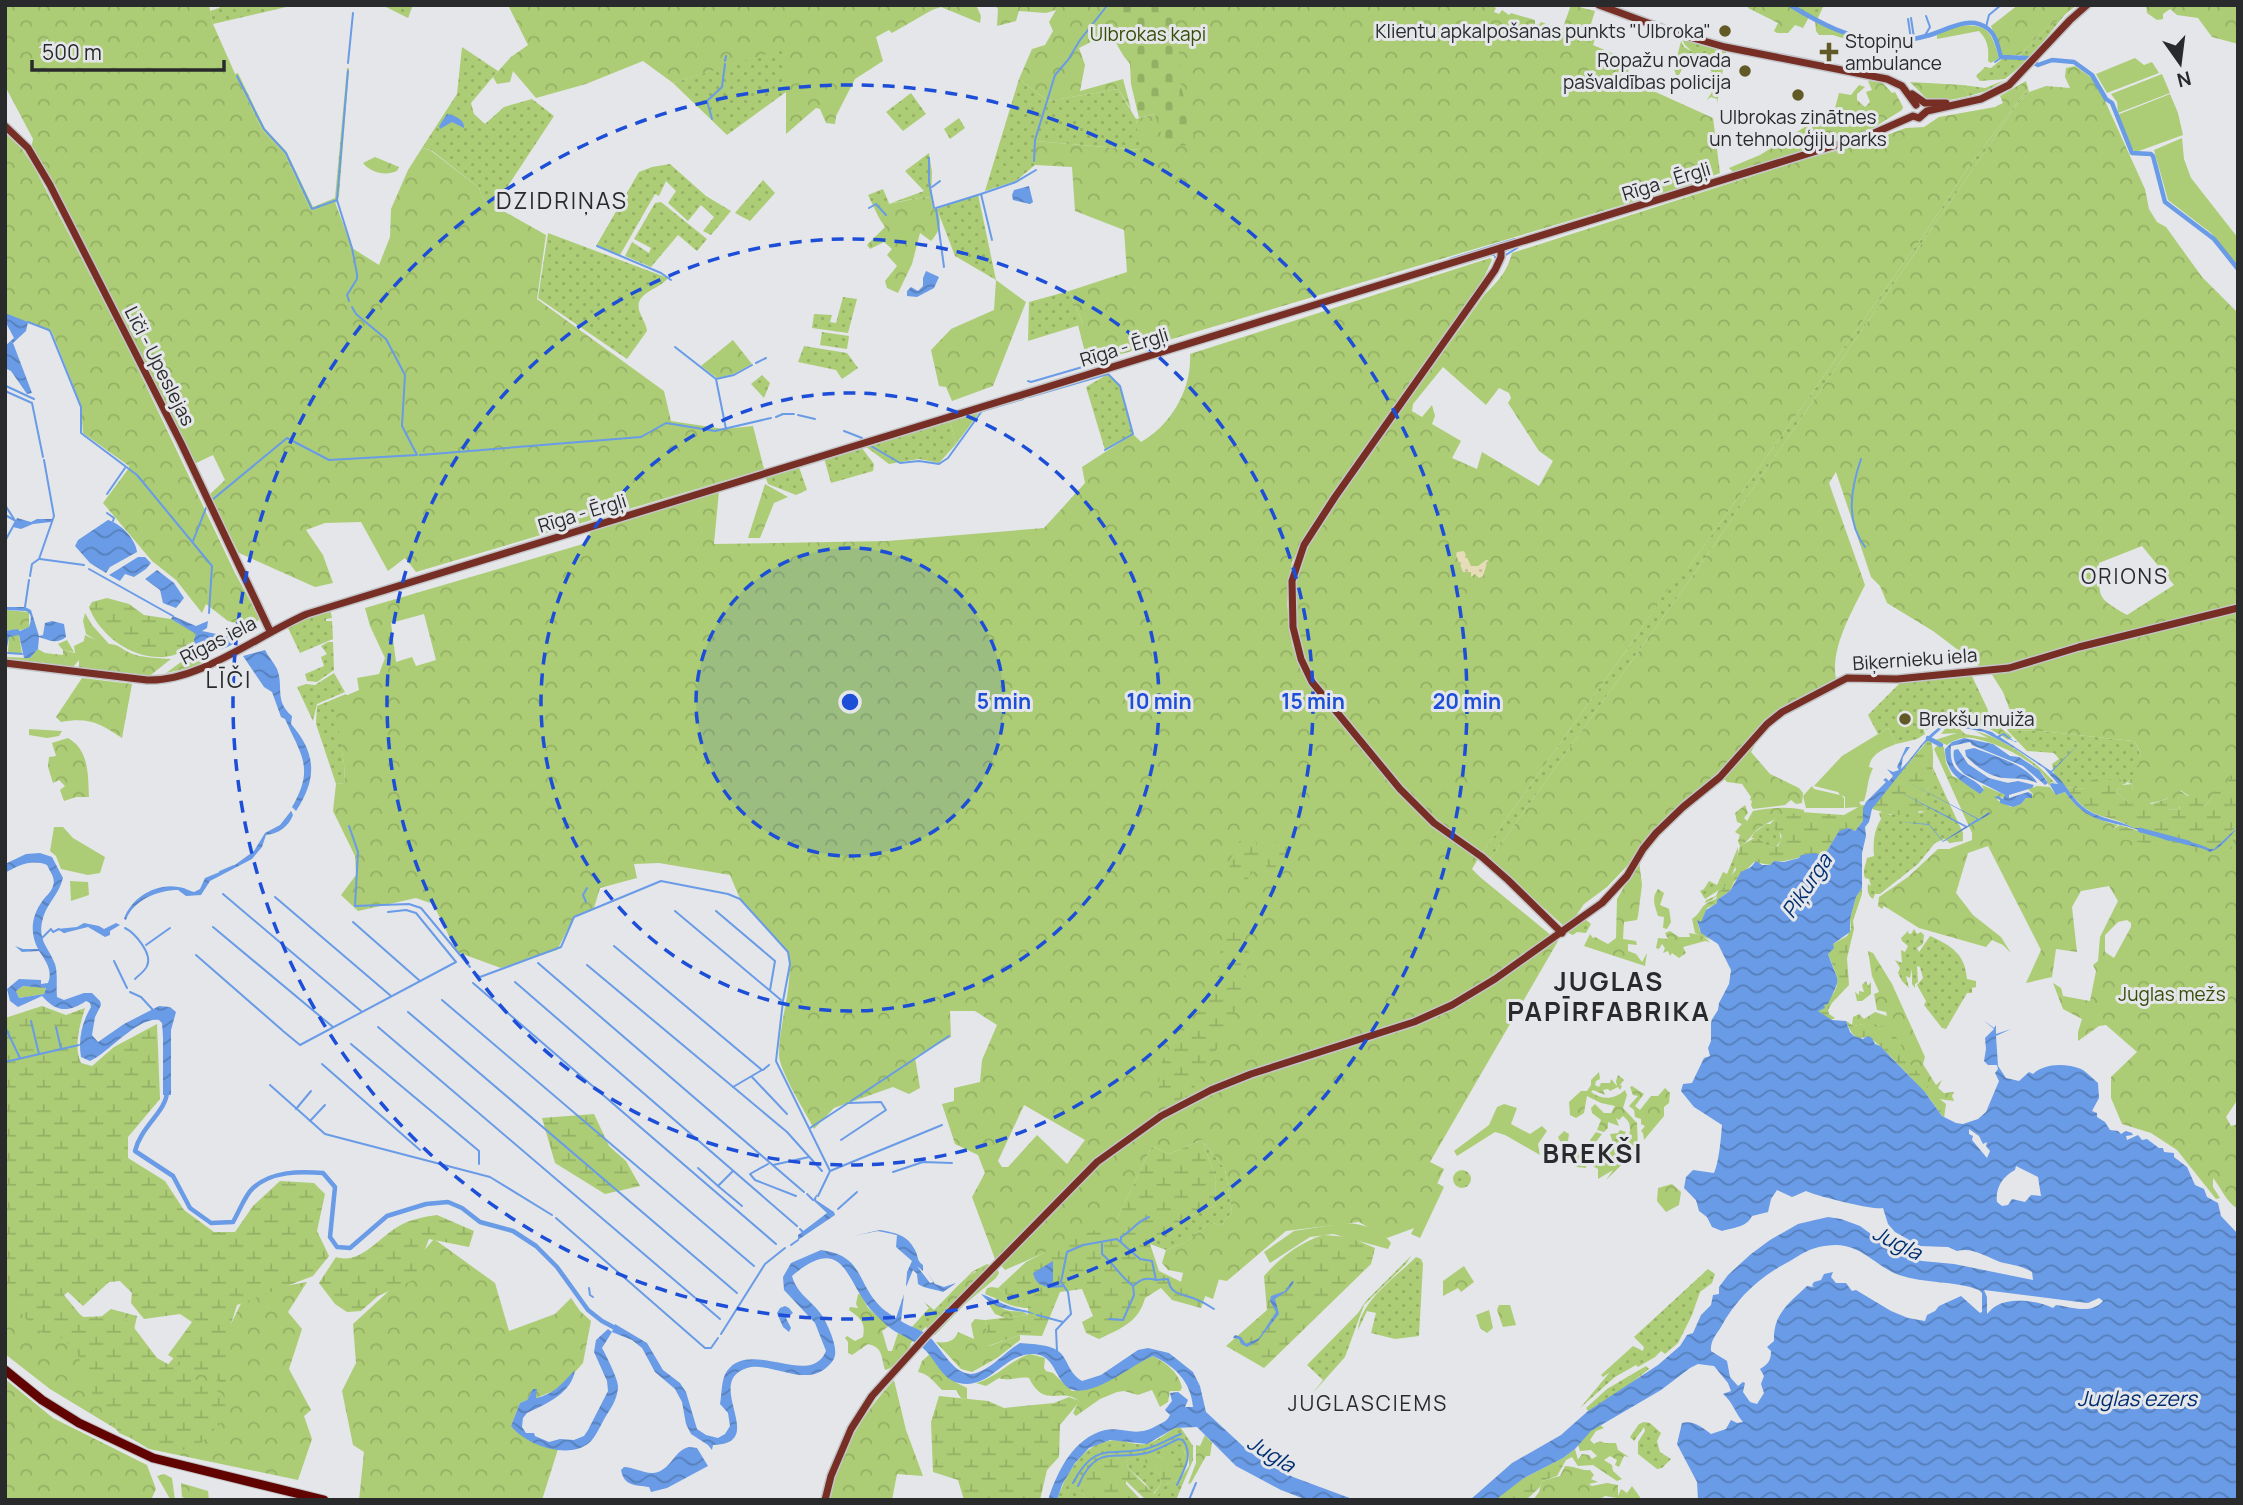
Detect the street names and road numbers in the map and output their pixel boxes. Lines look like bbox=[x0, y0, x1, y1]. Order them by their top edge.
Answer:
street label: Rīga - Ērgļi bbox=[1619, 155, 1713, 207]
street label: Līči - Upeslejas bbox=[119, 302, 201, 430]
street label: Rīga - Ērgļi bbox=[1077, 321, 1171, 373]
street label: Rīga - Ērgļi bbox=[535, 487, 629, 539]
street label: Rīgas iela bbox=[175, 610, 261, 670]
street label: Biķernieku iela bbox=[1852, 642, 1978, 676]

